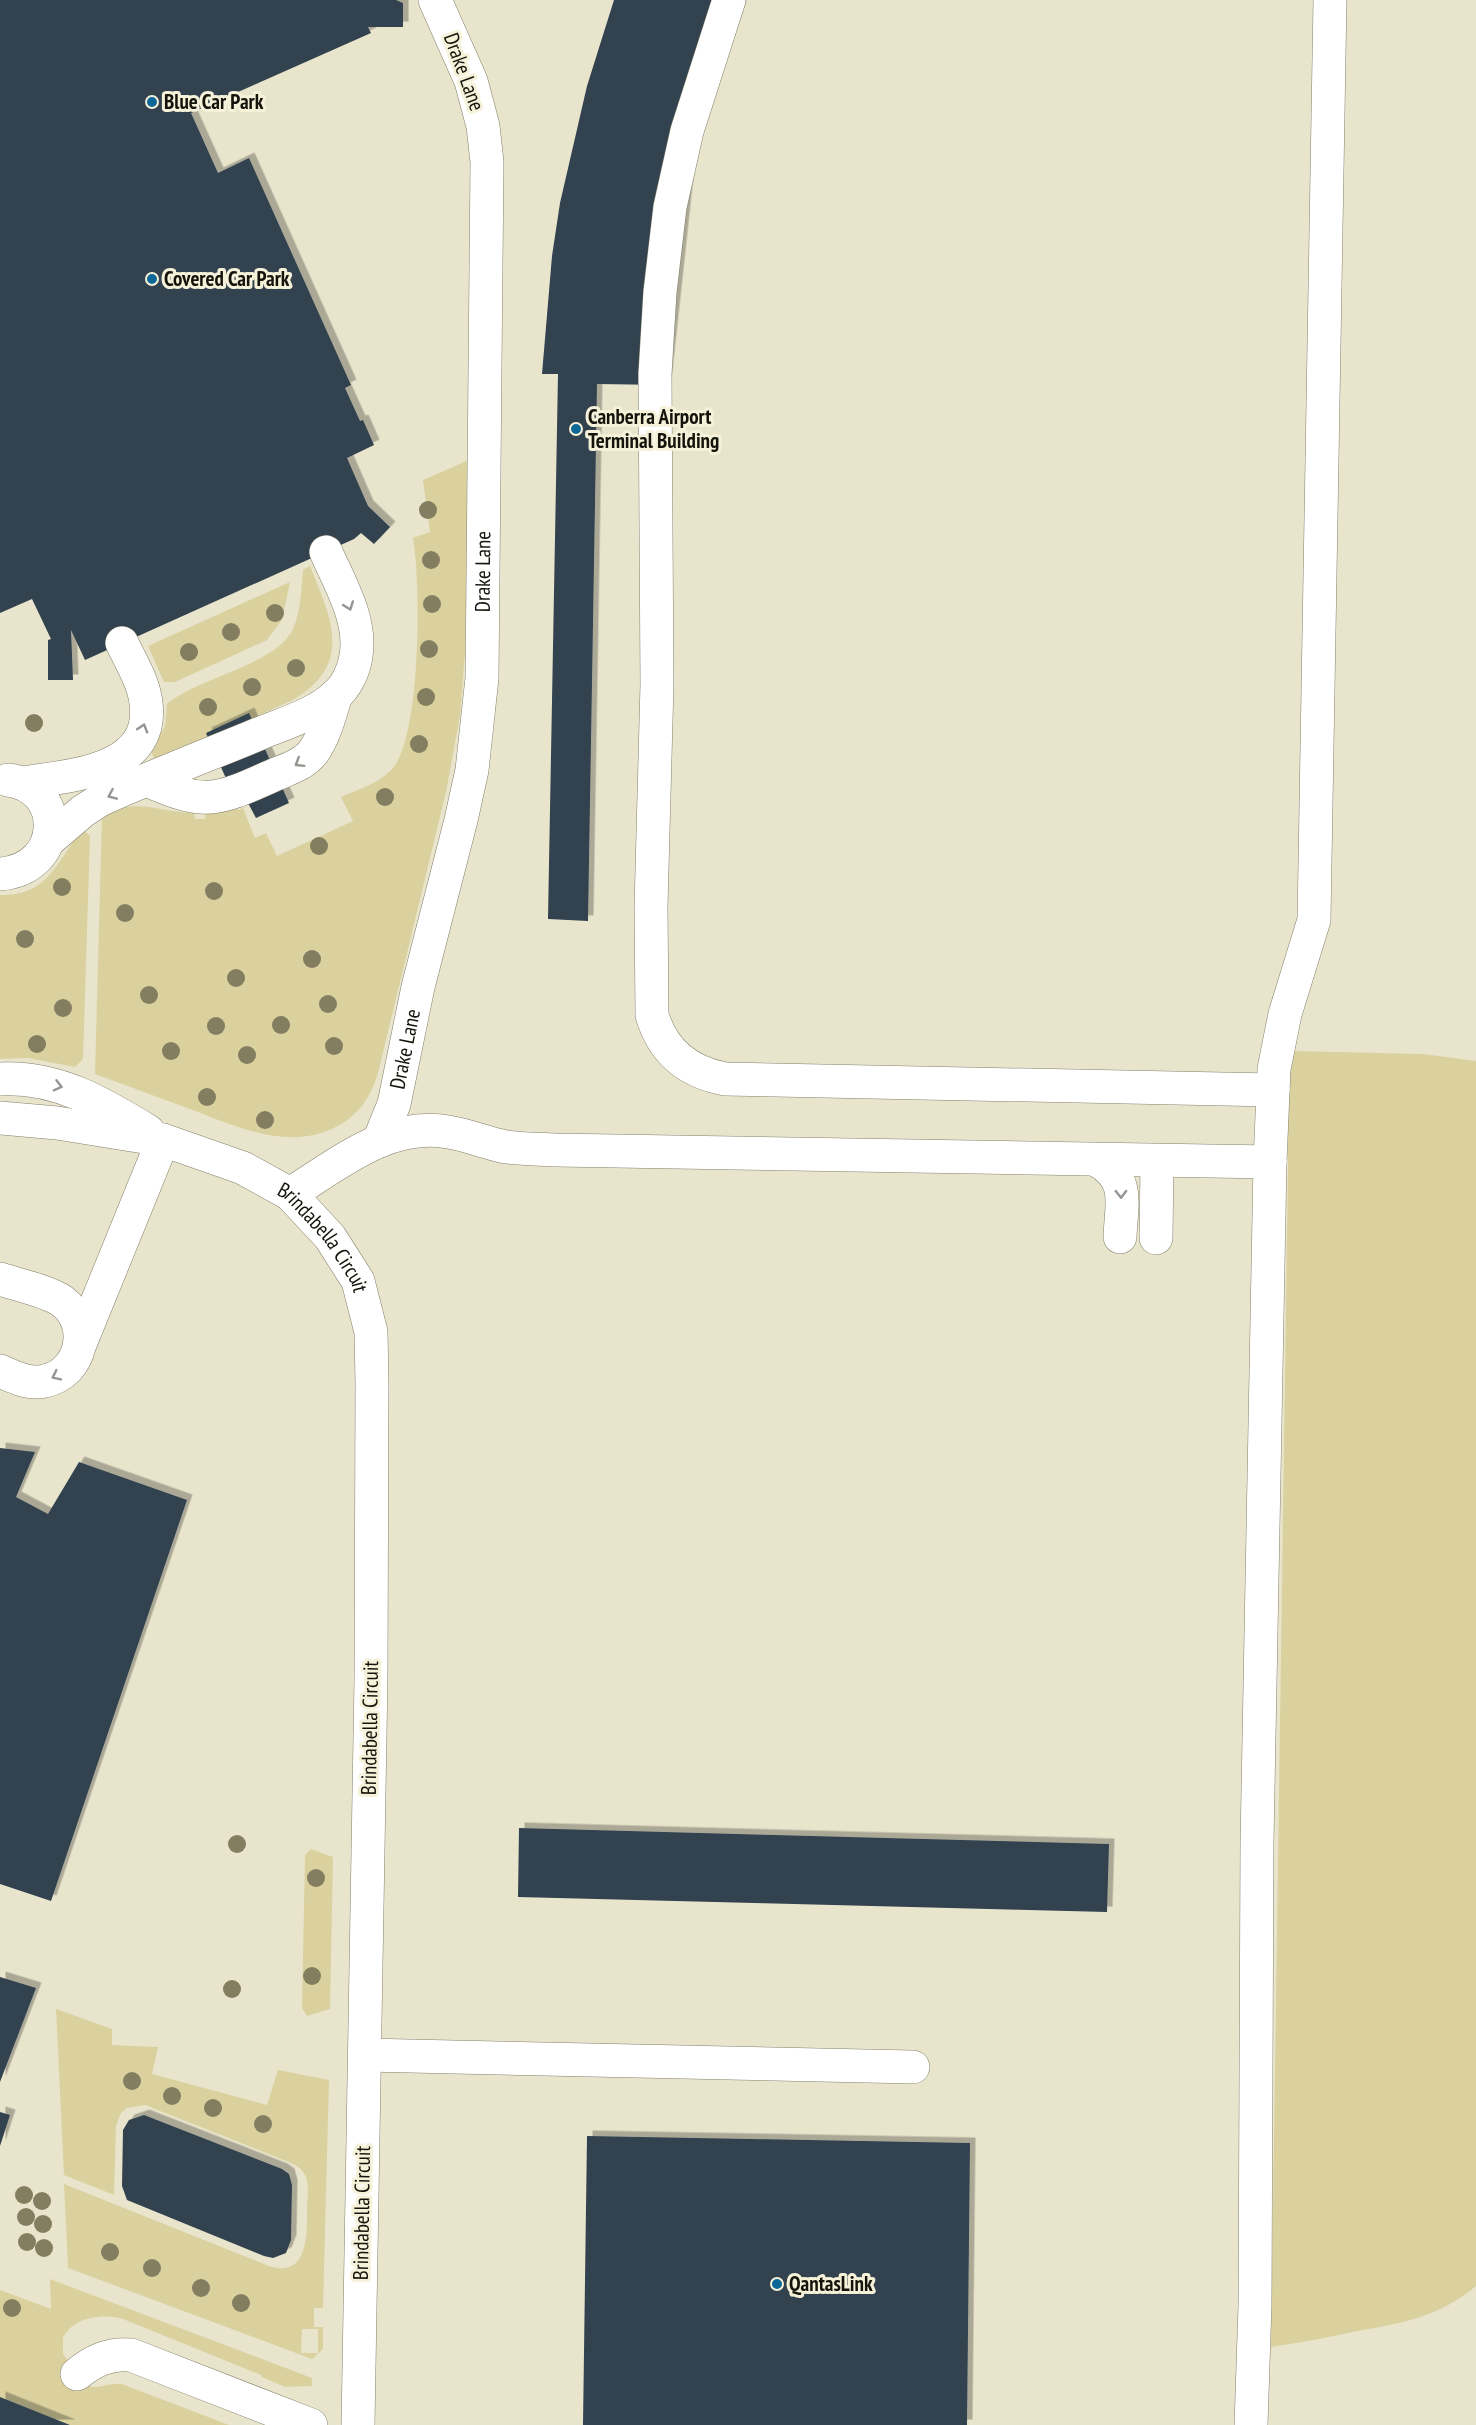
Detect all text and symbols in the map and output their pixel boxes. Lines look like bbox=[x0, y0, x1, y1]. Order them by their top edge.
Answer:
street label: Drake Lane bbox=[438, 29, 491, 114]
place label: Blue Car Park bbox=[164, 88, 264, 115]
marker: Blue Car Park bbox=[145, 95, 159, 109]
place label: Covered Car Park bbox=[164, 265, 290, 292]
marker: Covered Car Park bbox=[145, 272, 159, 286]
place label: Canberra Airport Terminal Building bbox=[588, 403, 719, 454]
marker: Canberra Airport Terminal Building bbox=[569, 422, 583, 436]
street label: Drake Lane bbox=[469, 531, 496, 612]
one-way arrow bbox=[341, 600, 354, 611]
one-way arrow bbox=[136, 723, 148, 734]
one-way arrow bbox=[295, 756, 305, 768]
one-way arrow bbox=[107, 788, 118, 800]
street label: Drake Lane bbox=[383, 1007, 426, 1091]
one-way arrow bbox=[53, 1078, 63, 1091]
street label: Brindabella Circuit bbox=[273, 1176, 374, 1295]
one-way arrow bbox=[1115, 1190, 1127, 1199]
one-way arrow bbox=[51, 1369, 62, 1381]
street label: Brindabella Circuit bbox=[355, 1660, 384, 1795]
street label: Brindabella Circuit bbox=[347, 2145, 376, 2280]
place label: QantasLink bbox=[789, 2270, 873, 2297]
marker: QantasLink bbox=[770, 2277, 784, 2291]

